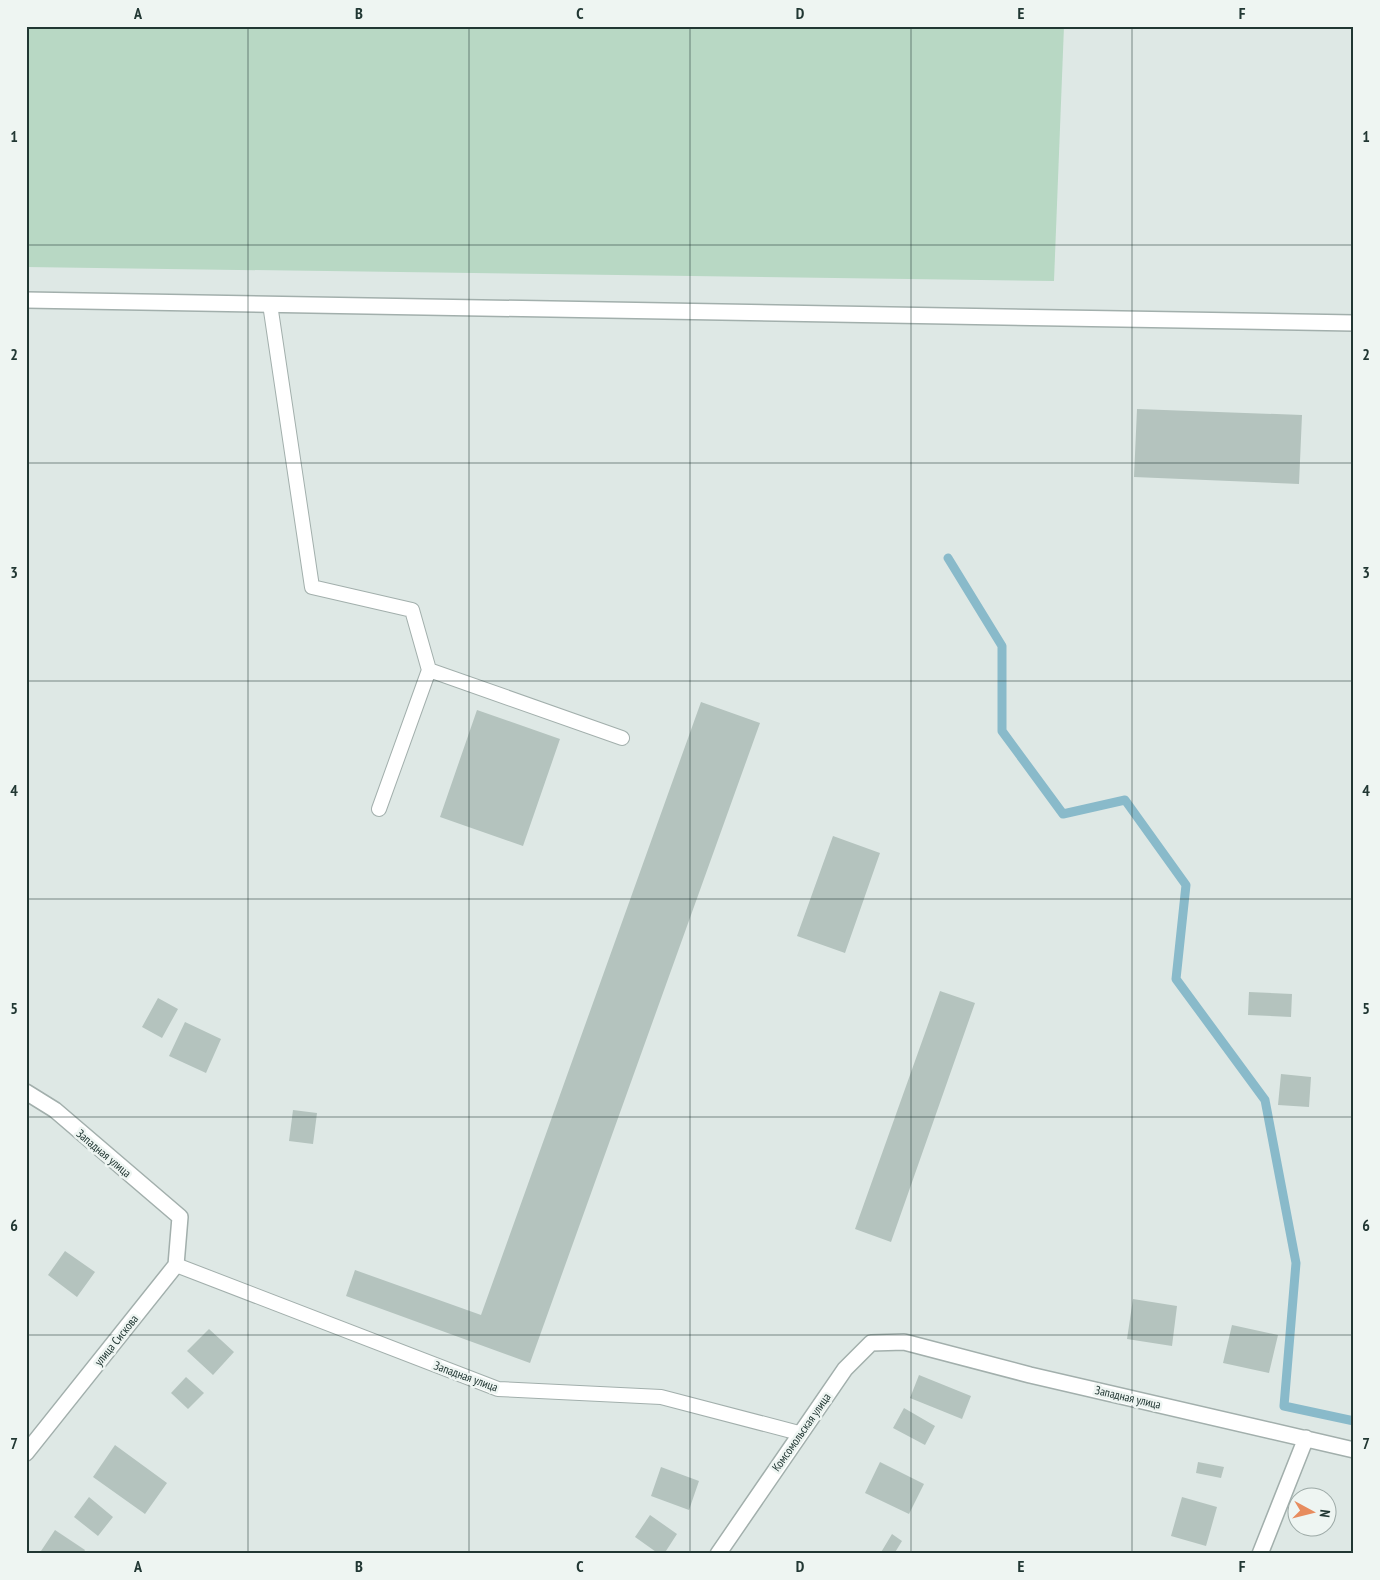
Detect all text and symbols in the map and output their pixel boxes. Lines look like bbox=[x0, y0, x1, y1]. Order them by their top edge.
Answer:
text: A bbox=[133, 3, 143, 23]
text: B bbox=[355, 3, 363, 23]
text: C bbox=[576, 3, 584, 23]
text: D bbox=[796, 3, 805, 23]
text: E bbox=[1018, 3, 1025, 23]
text: F bbox=[1239, 3, 1246, 23]
text: 1 bbox=[10, 126, 18, 146]
text: 1 bbox=[1362, 126, 1370, 146]
text: 2 bbox=[10, 344, 18, 364]
text: 2 bbox=[1362, 344, 1370, 364]
text: 3 bbox=[10, 562, 18, 582]
text: 3 bbox=[1362, 562, 1370, 582]
text: 4 bbox=[10, 780, 18, 800]
text: 4 bbox=[1362, 780, 1370, 800]
text: 5 bbox=[10, 998, 18, 1018]
text: 5 bbox=[1362, 998, 1370, 1018]
street label: Западная улица bbox=[74, 1126, 135, 1180]
text: 6 bbox=[10, 1215, 18, 1235]
text: 6 bbox=[1362, 1215, 1370, 1235]
street label: улица Сискова bbox=[91, 1311, 141, 1369]
street label: Западная улица bbox=[432, 1357, 500, 1395]
street label: Западная улица bbox=[1094, 1382, 1163, 1412]
street label: Комсомольская улица bbox=[768, 1390, 834, 1474]
text: 7 bbox=[10, 1433, 18, 1453]
text: 7 bbox=[1362, 1433, 1370, 1453]
north arrow bbox=[1288, 1488, 1338, 1538]
text: N bbox=[1316, 1509, 1334, 1518]
text: A bbox=[133, 1556, 143, 1576]
text: B bbox=[355, 1556, 363, 1576]
text: C bbox=[576, 1556, 584, 1576]
text: D bbox=[796, 1556, 805, 1576]
text: E bbox=[1018, 1556, 1025, 1576]
text: F bbox=[1239, 1556, 1246, 1576]

